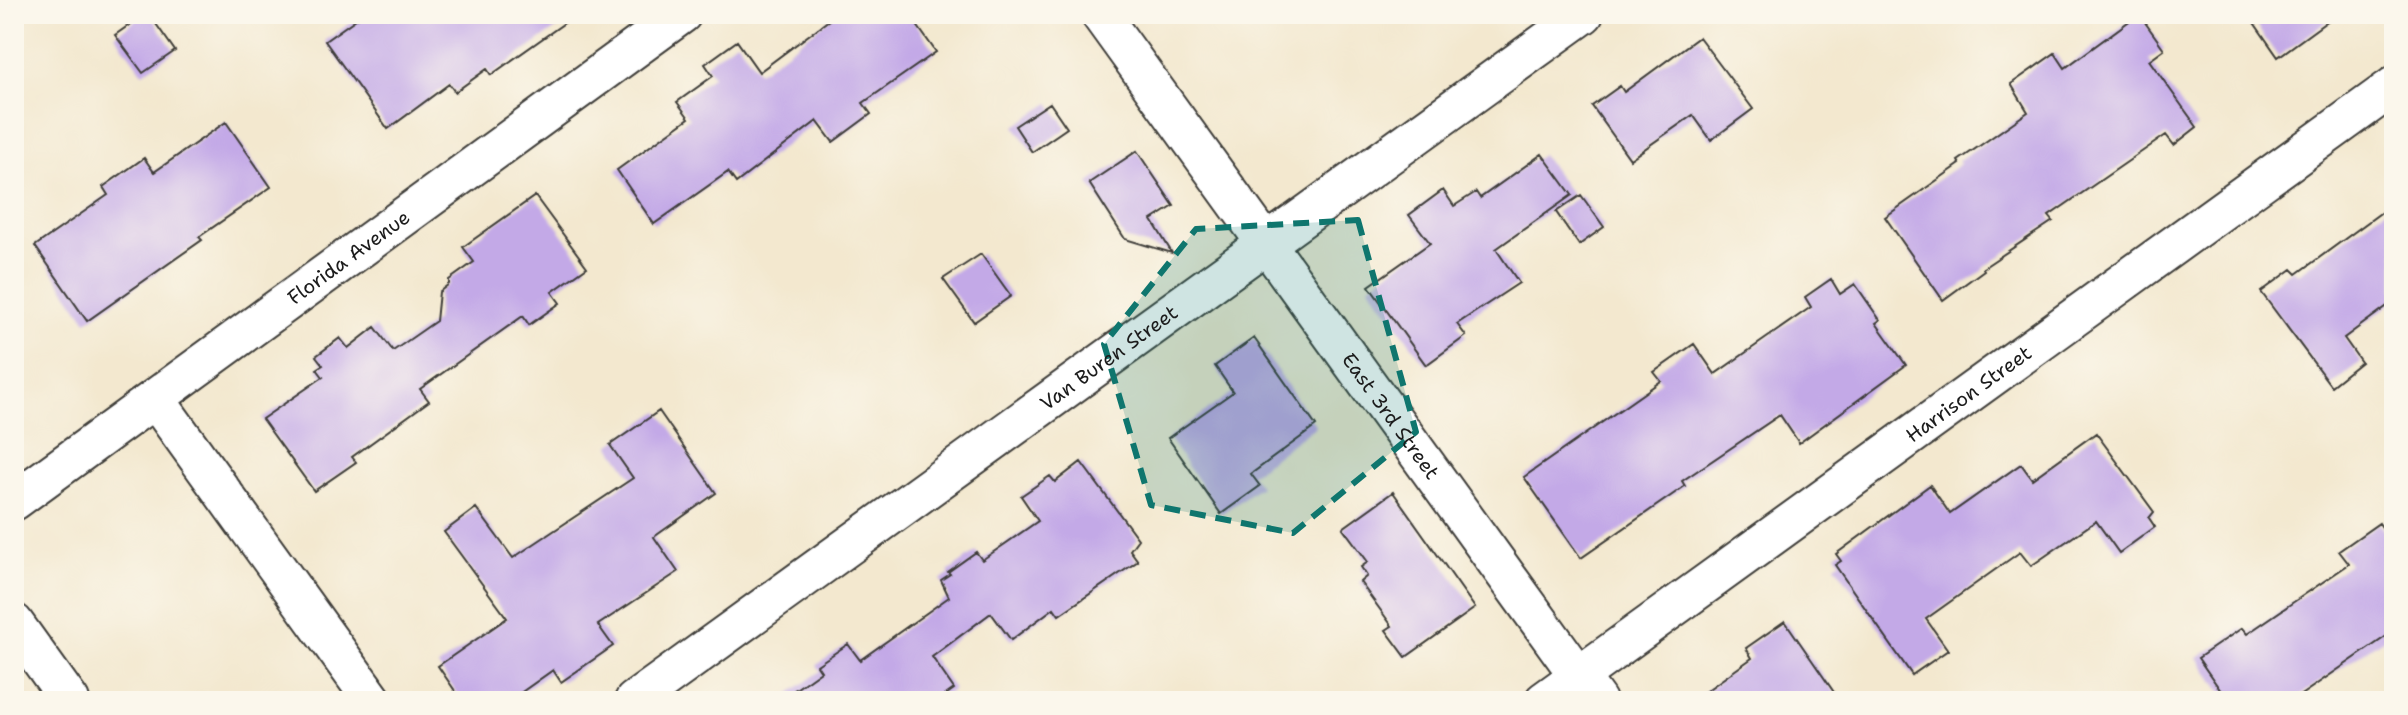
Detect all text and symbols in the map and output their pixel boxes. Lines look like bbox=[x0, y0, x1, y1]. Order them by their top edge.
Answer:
street label: Florida Avenue bbox=[282, 204, 415, 310]
street label: Van Buren Street bbox=[1035, 299, 1183, 416]
street label: Harrison Street bbox=[1901, 340, 2037, 448]
street label: East 3rd Street bbox=[1336, 347, 1445, 484]

